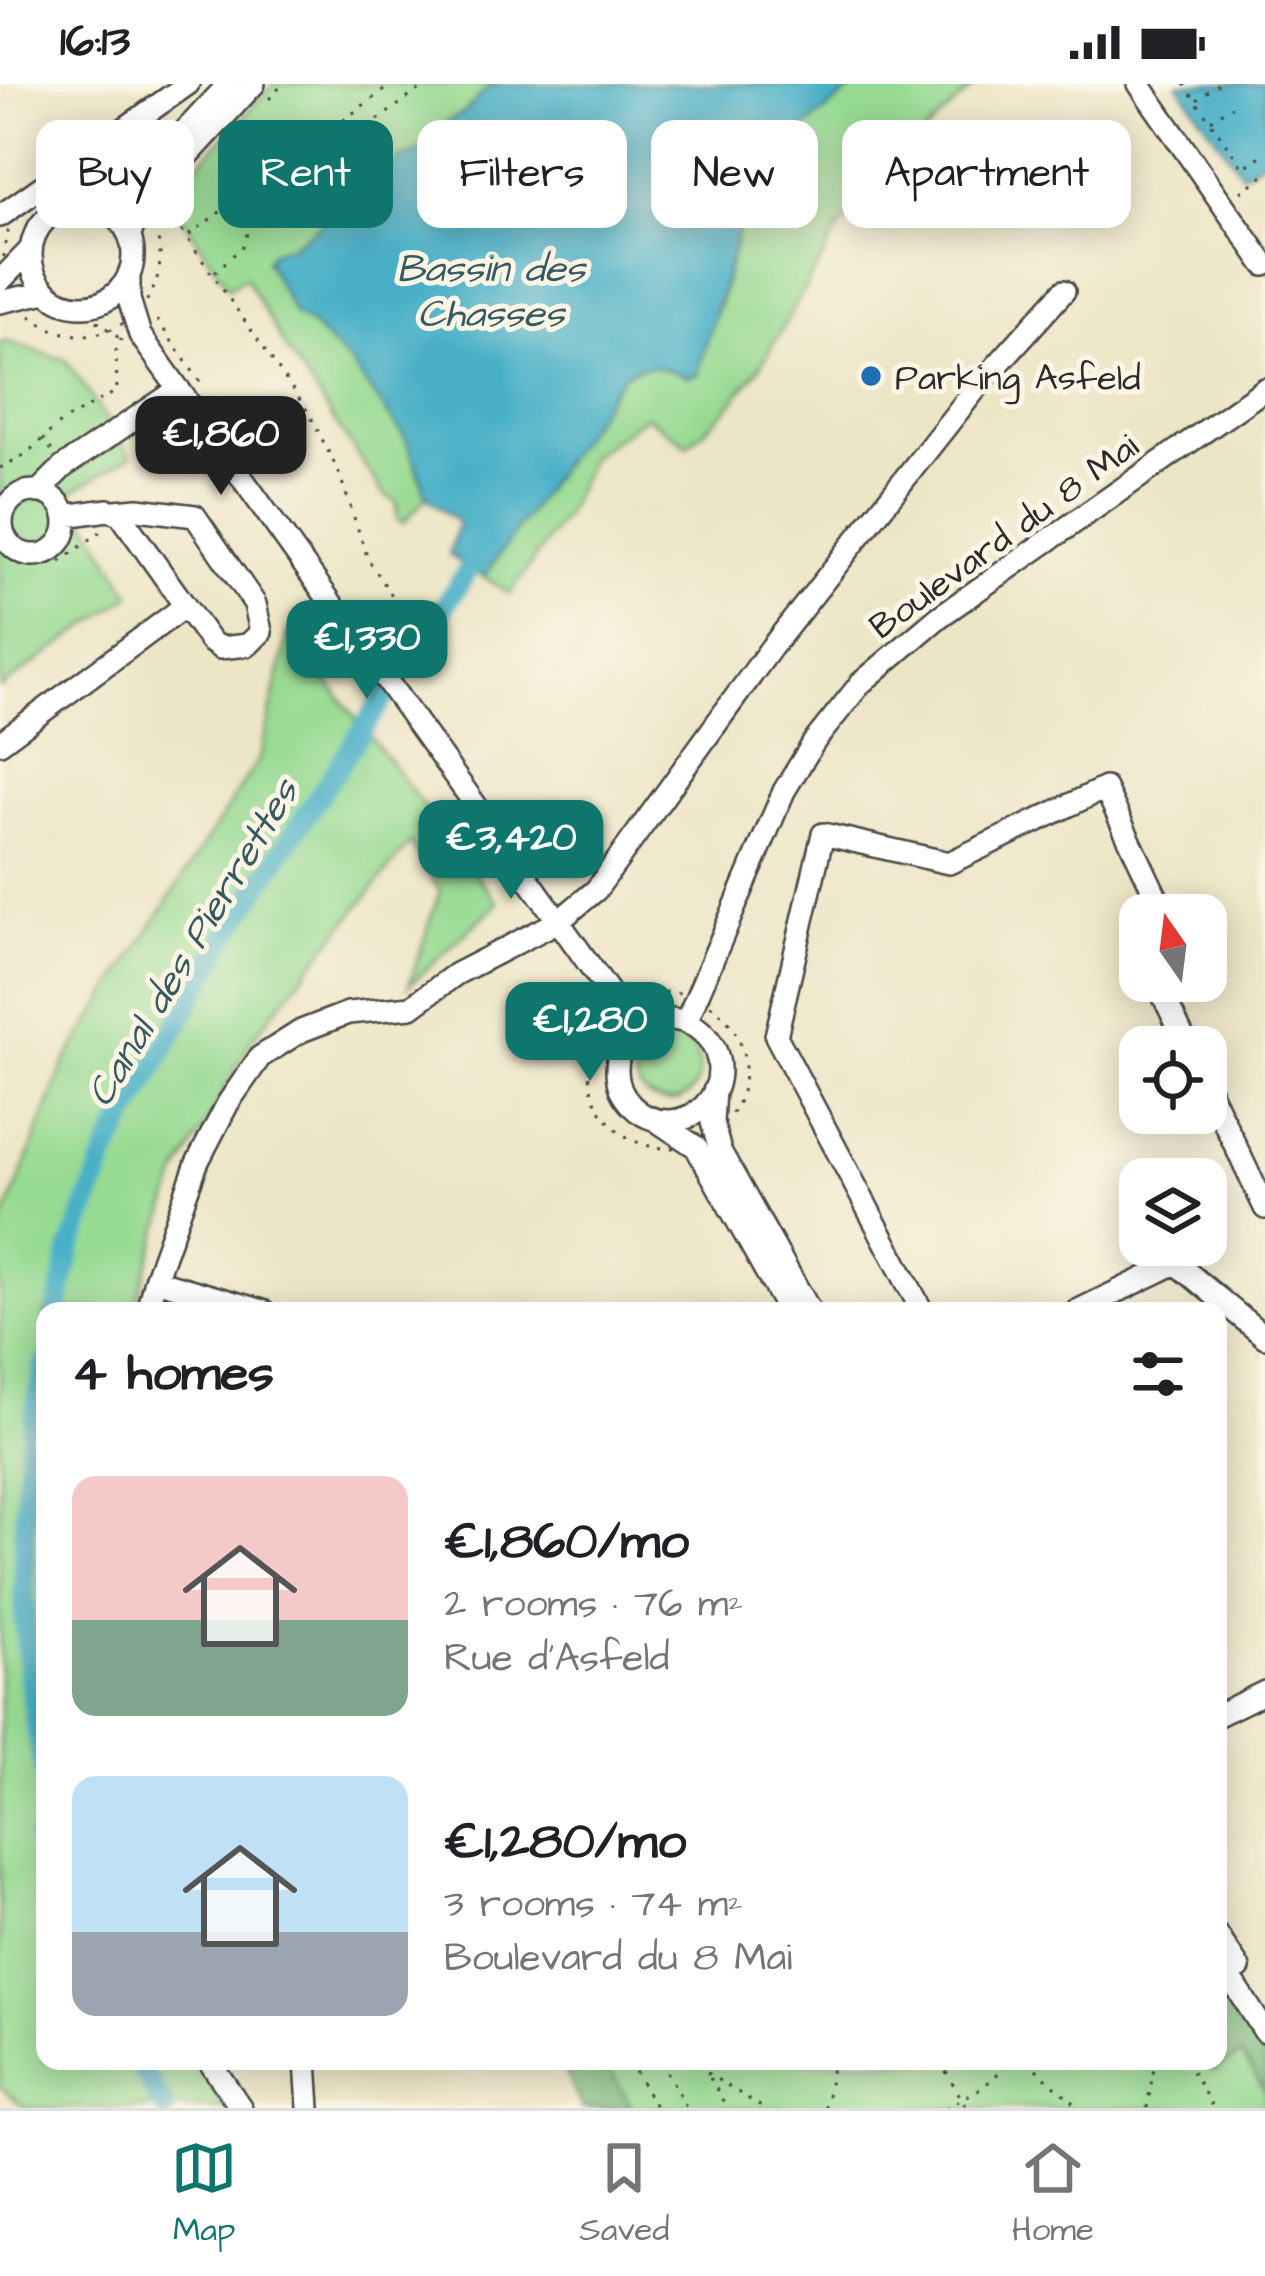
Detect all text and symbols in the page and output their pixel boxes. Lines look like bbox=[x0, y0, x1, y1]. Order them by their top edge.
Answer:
text: 16:13 bbox=[60, 11, 130, 73]
chip: Buy bbox=[36, 120, 194, 228]
chip: Rent bbox=[218, 120, 393, 228]
chip: Filters bbox=[417, 120, 627, 228]
chip: New bbox=[651, 120, 818, 228]
chip: Apartment bbox=[842, 120, 1131, 228]
water label: Bassin des Chasses bbox=[397, 243, 588, 342]
place label: Parking Asfeld bbox=[895, 353, 1141, 405]
marker: Parking Asfeld bbox=[858, 363, 884, 389]
pin: €1,860 bbox=[123, 396, 319, 498]
text: €1,860 bbox=[162, 408, 280, 462]
street label: Boulevard du 8 Mai bbox=[859, 422, 1149, 652]
pin: €1,330 bbox=[269, 600, 465, 702]
text: €1,330 bbox=[313, 612, 421, 666]
water label: Canal des Pierrettes bbox=[74, 768, 314, 1117]
pin: €3,420 bbox=[413, 800, 609, 902]
text: €3,420 bbox=[445, 812, 577, 866]
north arrow bbox=[1119, 894, 1227, 1002]
map controls bbox=[1119, 894, 1227, 1266]
pin: €1,280 bbox=[492, 982, 688, 1084]
text: €1,280 bbox=[532, 994, 648, 1048]
button: locate bbox=[1119, 1026, 1227, 1134]
button: layers bbox=[1119, 1158, 1227, 1266]
text: 4 homes bbox=[72, 1339, 274, 1410]
icon: filters bbox=[1125, 1341, 1191, 1407]
text: €1,860/mo bbox=[444, 1507, 689, 1578]
icon: home bbox=[168, 1524, 312, 1668]
text: 2 rooms · 76 m² bbox=[444, 1578, 743, 1632]
text: Rue d'Asfeld bbox=[444, 1632, 670, 1686]
text: €1,280/mo bbox=[444, 1807, 686, 1878]
icon: home bbox=[168, 1824, 312, 1968]
text: 3 rooms · 74 m² bbox=[444, 1878, 743, 1932]
text: Boulevard du 8 Mai bbox=[444, 1932, 792, 1986]
tab: Map bbox=[171, 2135, 237, 2253]
tab: Saved bbox=[579, 2135, 669, 2253]
tab: Home bbox=[1012, 2135, 1094, 2253]

